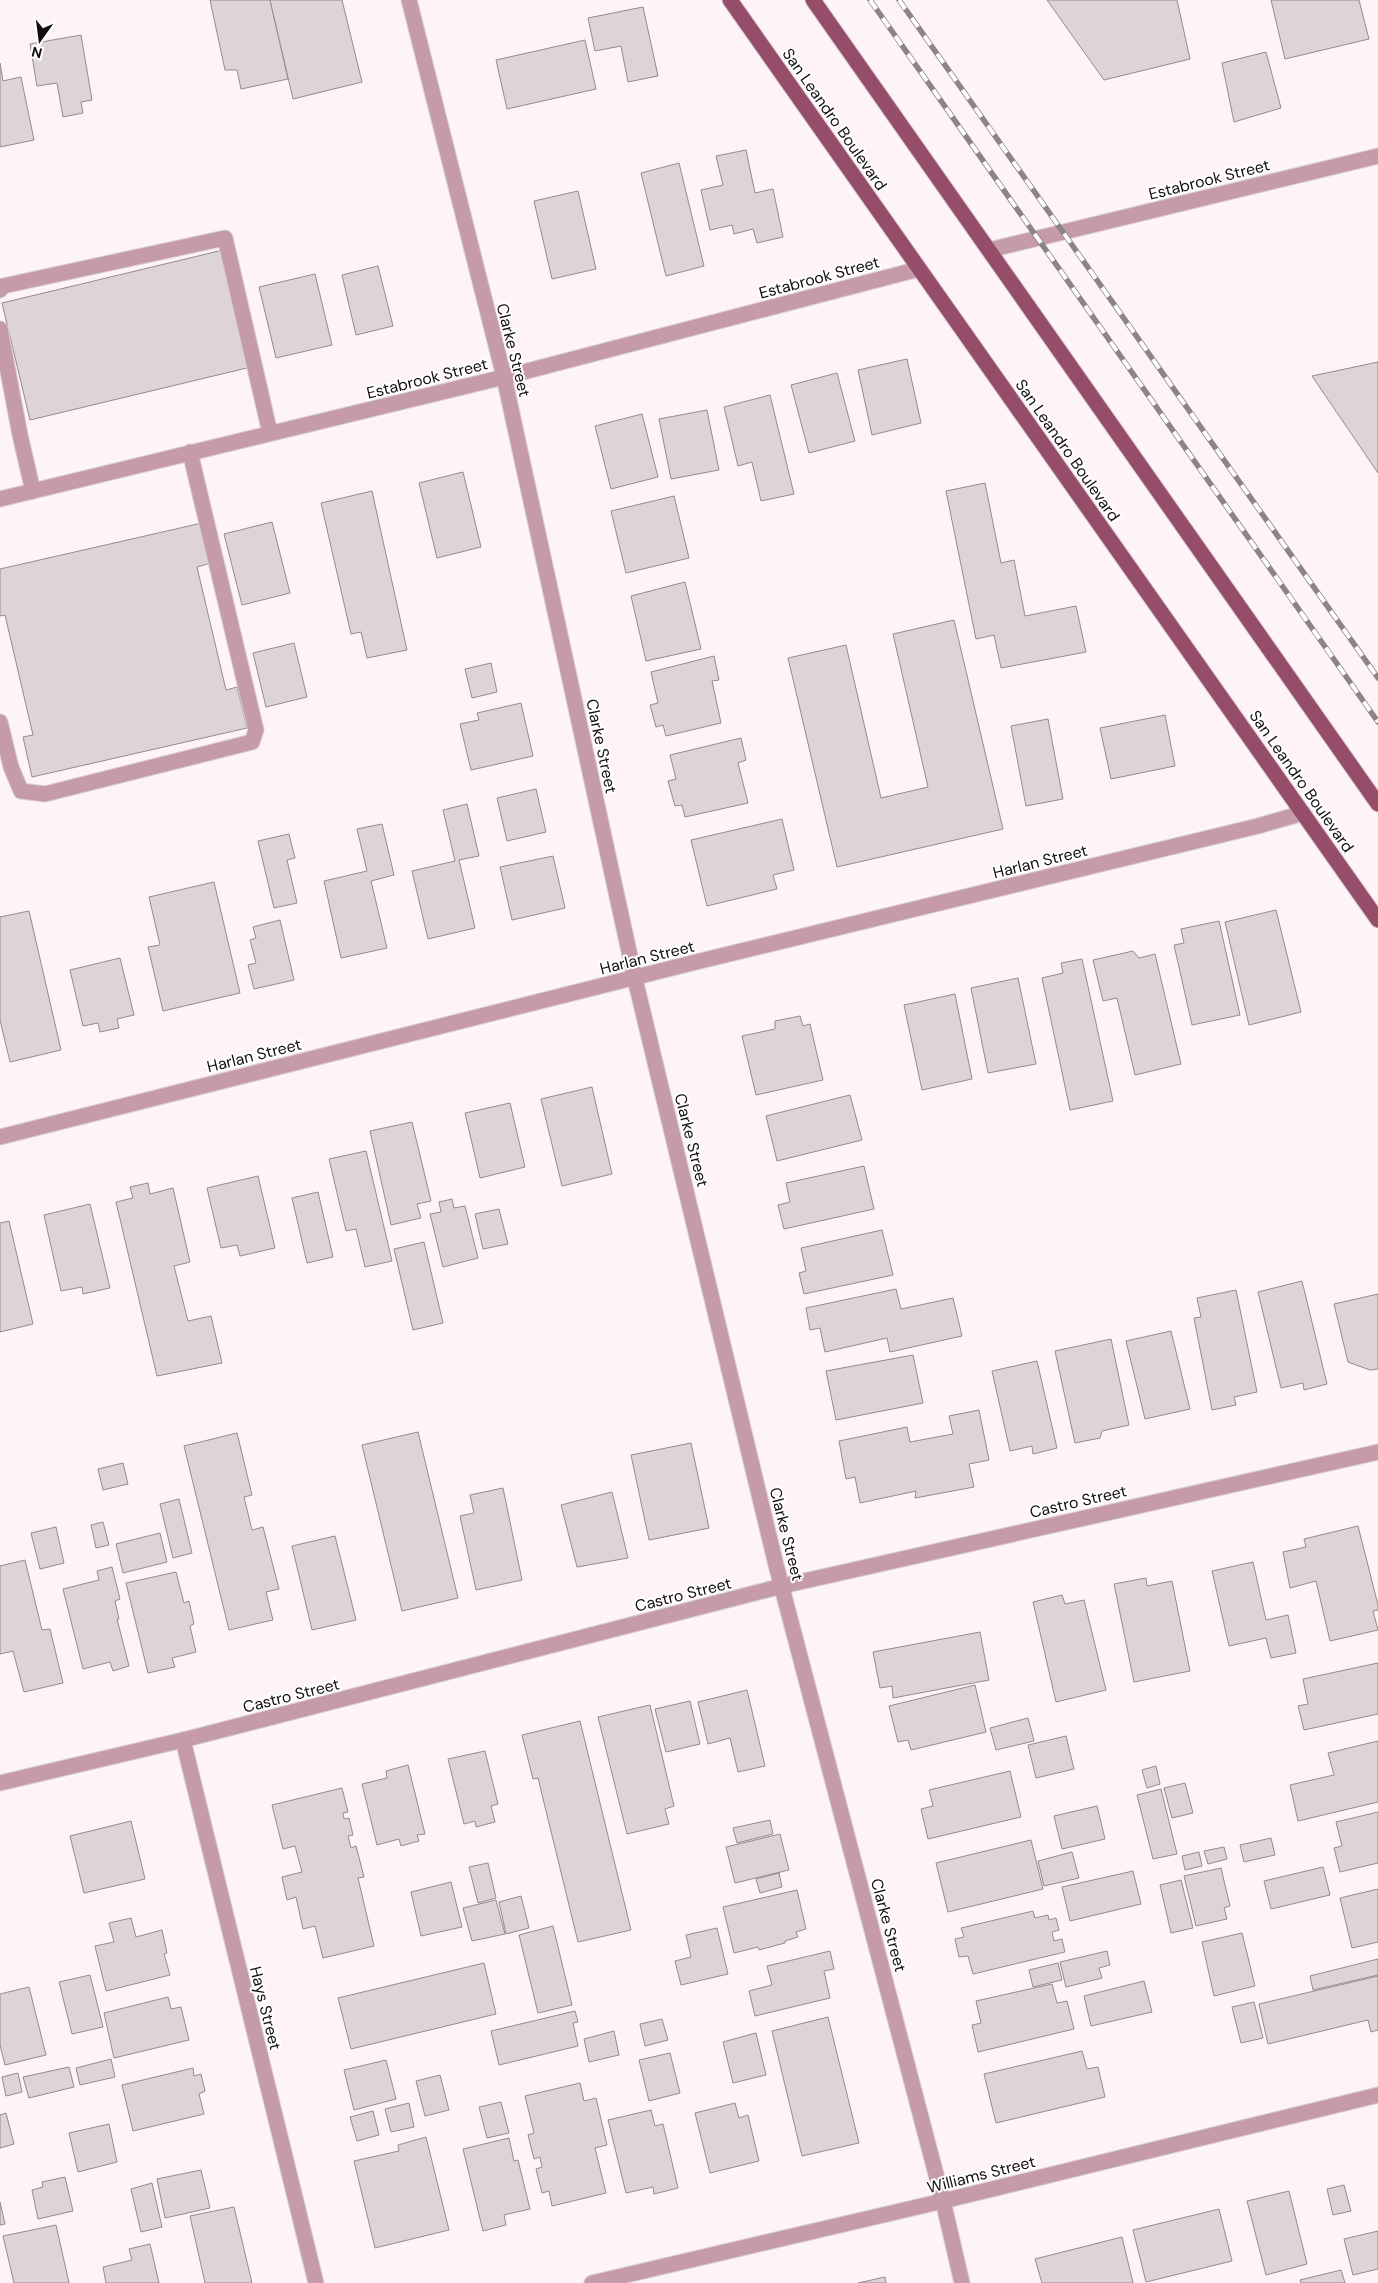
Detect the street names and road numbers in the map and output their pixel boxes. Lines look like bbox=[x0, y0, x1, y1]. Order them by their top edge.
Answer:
street label: San Leandro Boulevard bbox=[778, 44, 892, 194]
street label: Estabrook Street bbox=[1146, 154, 1272, 205]
street label: Estabrook Street bbox=[757, 251, 882, 304]
street label: Clarke Street bbox=[492, 301, 535, 399]
street label: Estabrook Street bbox=[364, 353, 490, 404]
street label: San Leandro Boulevard bbox=[1011, 375, 1125, 525]
street label: Clarke Street bbox=[581, 697, 622, 795]
street label: San Leandro Boulevard bbox=[1245, 706, 1359, 856]
street label: Harlan Street bbox=[991, 840, 1090, 883]
street label: Harlan Street bbox=[598, 936, 697, 979]
street label: Harlan Street bbox=[205, 1034, 304, 1077]
street label: Clarke Street bbox=[670, 1091, 713, 1189]
street label: Castro Street bbox=[1028, 1480, 1129, 1523]
street label: Clarke Street bbox=[765, 1485, 808, 1583]
street label: Castro Street bbox=[633, 1572, 734, 1617]
street label: Castro Street bbox=[241, 1673, 342, 1718]
street label: Clarke Street bbox=[866, 1876, 911, 1974]
street label: Hays Street bbox=[245, 1964, 286, 2052]
street label: Williams Street bbox=[925, 2151, 1037, 2198]

